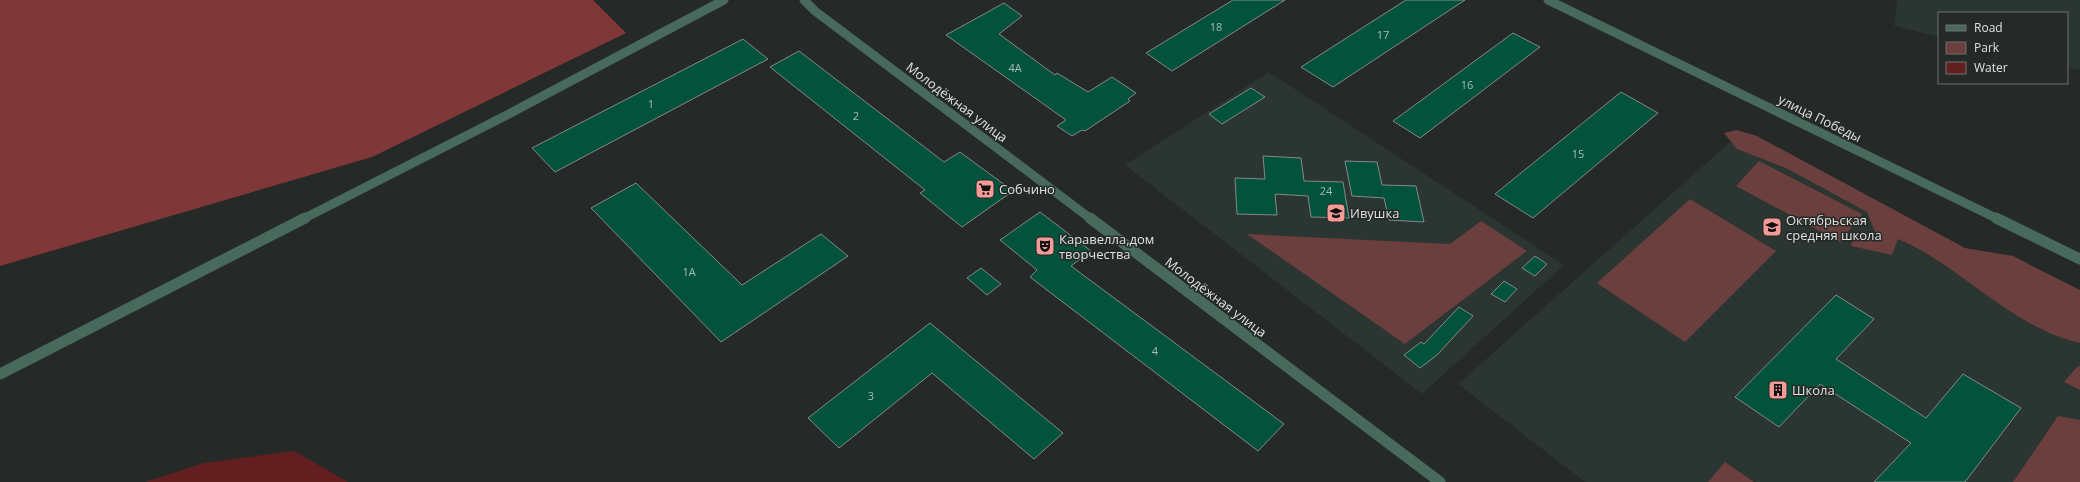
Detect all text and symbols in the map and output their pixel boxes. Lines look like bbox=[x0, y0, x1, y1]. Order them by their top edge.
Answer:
legend bbox=[1938, 12, 2068, 84]
house number: 18 bbox=[1210, 19, 1222, 34]
text: Road bbox=[1974, 19, 2003, 36]
house number: 17 bbox=[1377, 27, 1389, 42]
text: Park bbox=[1974, 39, 2000, 56]
street label: Молодёжная улица bbox=[903, 58, 1011, 146]
text: Water bbox=[1974, 59, 2008, 76]
house number: 4А bbox=[1008, 60, 1022, 75]
house number: 16 bbox=[1461, 77, 1473, 92]
street label: улица Победы bbox=[1775, 90, 1865, 146]
house number: 1 bbox=[648, 96, 654, 111]
house number: 2 bbox=[853, 108, 859, 123]
house number: 15 bbox=[1572, 146, 1584, 161]
supermarket icon: Собчино bbox=[974, 178, 996, 200]
place label: Собчино bbox=[999, 180, 1055, 198]
house number: 24 bbox=[1320, 183, 1333, 198]
school or university icon: Ивушка bbox=[1325, 202, 1347, 224]
place label: Ивушка bbox=[1350, 204, 1399, 222]
place label: Октябрьская средняя школа bbox=[1786, 211, 1882, 244]
school or university icon: Октябрьская средняя школа bbox=[1761, 216, 1783, 238]
place label: Каравелла,дом творчества bbox=[1059, 230, 1154, 263]
theatre icon: Каравелла,дом творчества bbox=[1034, 235, 1056, 257]
street label: Молодёжная улица bbox=[1162, 253, 1270, 341]
house number: 1А bbox=[682, 264, 696, 279]
house number: 4 bbox=[1152, 343, 1159, 358]
building icon: Школа bbox=[1767, 379, 1789, 401]
place label: Школа bbox=[1792, 381, 1835, 399]
house number: 3 bbox=[868, 388, 874, 403]

